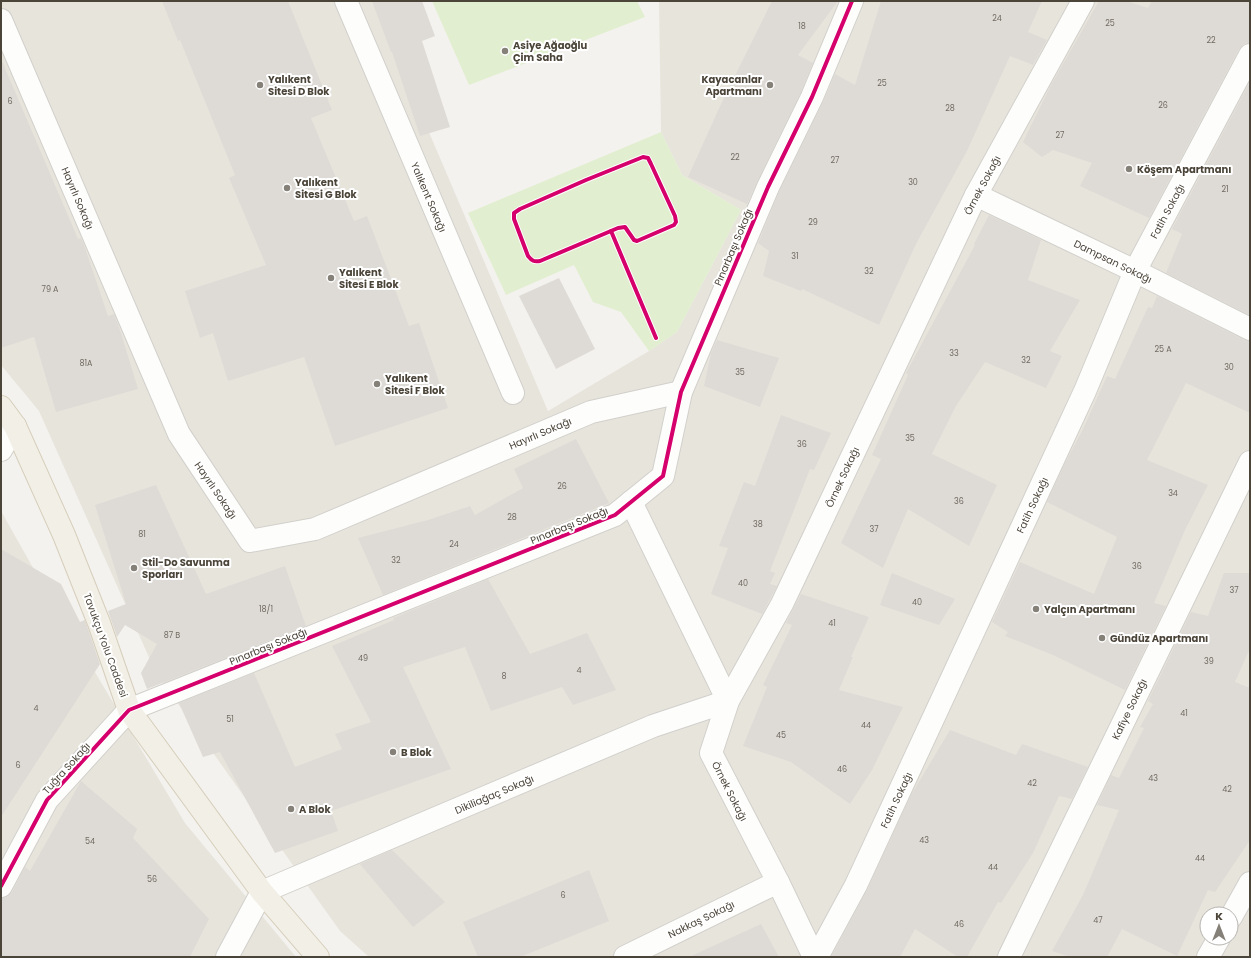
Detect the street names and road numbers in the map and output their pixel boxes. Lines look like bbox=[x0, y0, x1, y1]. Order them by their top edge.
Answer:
street label: Örnek Sokağı bbox=[960, 153, 1004, 218]
street label: Yalıkent Sokağı bbox=[407, 160, 450, 235]
street label: Hayırlı Sokağı bbox=[58, 165, 97, 232]
street label: Fatih Sokağı bbox=[1147, 181, 1188, 241]
street label: Pınarbaşı Sokağı bbox=[710, 206, 756, 288]
street label: Dampsan Sokağı bbox=[1071, 236, 1154, 287]
street label: Hayırlı Sokağı bbox=[507, 414, 574, 453]
street label: Örnek Sokağı bbox=[822, 444, 863, 510]
street label: Hayırlı Sokağı bbox=[191, 459, 240, 522]
street label: Fatih Sokağı bbox=[1013, 475, 1052, 536]
street label: Pınarbaşı Sokağı bbox=[528, 503, 610, 548]
street label: Tavukçu Yolu Caddesi bbox=[80, 591, 131, 699]
street label: Pınarbaşı Sokağı bbox=[227, 624, 309, 669]
street label: Kafiye Sokağı bbox=[1108, 676, 1151, 742]
street label: Tuğra Sokağı bbox=[39, 739, 94, 798]
street label: Örnek Sokağı bbox=[708, 759, 751, 824]
street label: Fatih Sokağı bbox=[877, 770, 916, 831]
street label: Dikiliağaç Sokağı bbox=[452, 771, 536, 818]
street label: Nakkaş Sokağı bbox=[666, 897, 737, 942]

